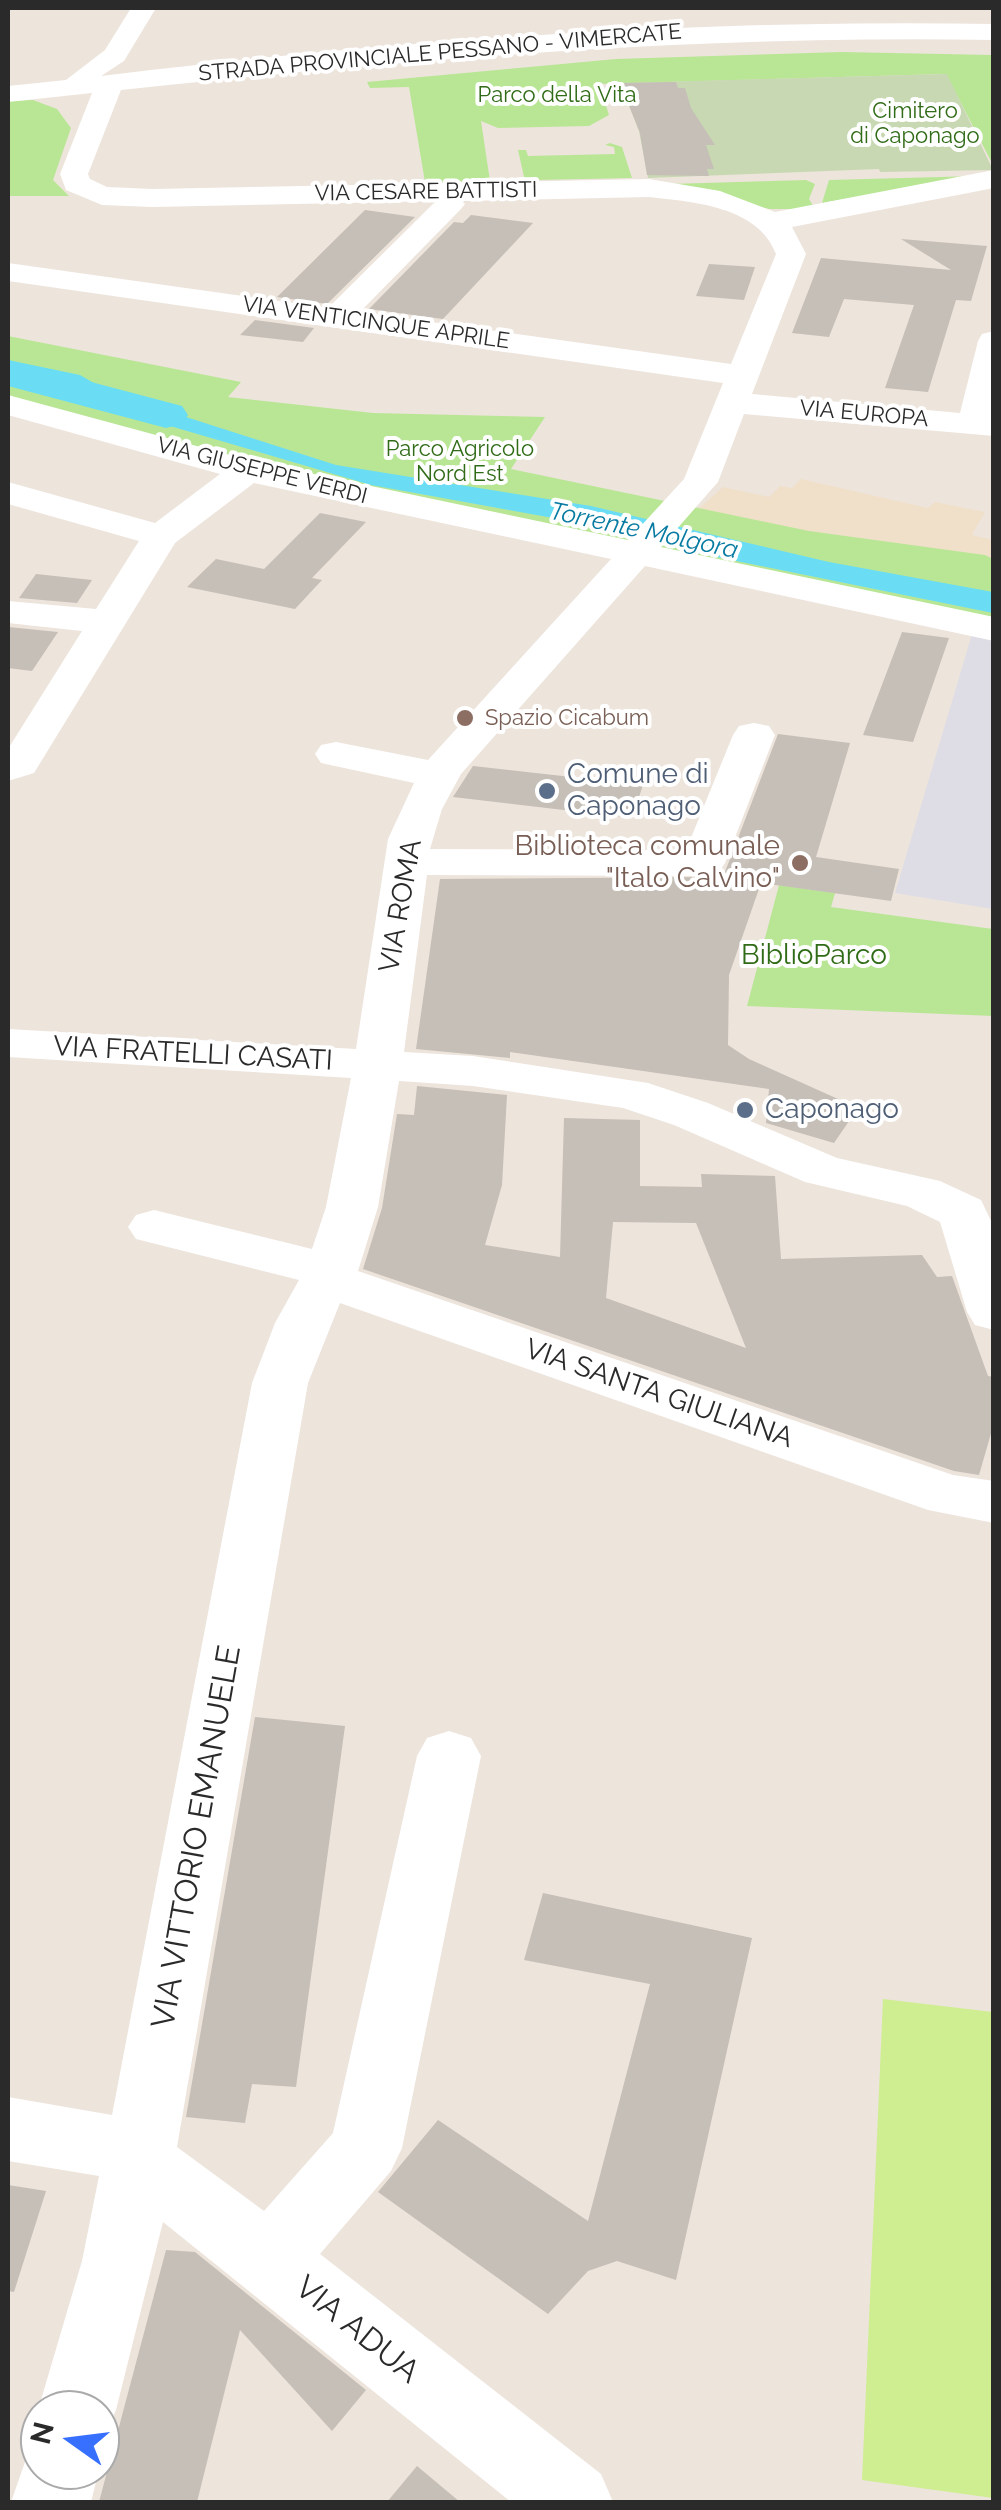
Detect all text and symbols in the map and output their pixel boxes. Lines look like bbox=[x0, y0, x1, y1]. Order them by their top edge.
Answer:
street label: STRADA PROVINCIALE PESSANO - VIMERCATE bbox=[197, 19, 683, 87]
park label: Parco della Vita bbox=[478, 82, 636, 108]
park label: Cimitero di Caponago bbox=[850, 98, 980, 150]
street label: VIA CESARE BATTISTI bbox=[314, 177, 538, 207]
street label: VIA VENTICINQUE APRILE bbox=[241, 291, 511, 355]
street label: VIA EUROPA bbox=[798, 395, 930, 433]
street label: VIA GIUSEPPE VERDI bbox=[154, 432, 370, 510]
park label: Parco Agricolo Nord Est bbox=[386, 436, 534, 488]
water label: Torrente Molgora bbox=[547, 496, 741, 566]
place label: Spazio Cicabum bbox=[485, 705, 649, 731]
marker: Spazio Cicabum bbox=[454, 707, 476, 729]
place label: Comune di Caponago bbox=[567, 758, 709, 824]
marker: Comune di Caponago bbox=[536, 780, 558, 802]
place label: Biblioteca comunale "Italo Calvino" bbox=[515, 830, 780, 896]
street label: VIA ROMA bbox=[373, 837, 429, 975]
marker: Biblioteca comunale "Italo Calvino" bbox=[789, 852, 811, 874]
park label: BiblioParco bbox=[741, 939, 887, 973]
street label: VIA FRATELLI CASATI bbox=[52, 1030, 334, 1078]
place label: Caponago bbox=[765, 1093, 899, 1127]
marker: Caponago bbox=[734, 1099, 756, 1121]
street label: VIA SANTA GIULIANA bbox=[521, 1332, 797, 1456]
street label: VIA VITTORIO EMANUELE bbox=[144, 1643, 250, 2031]
street label: VIA ADUA bbox=[287, 2268, 427, 2392]
north arrow bbox=[20, 2390, 120, 2490]
text: N bbox=[24, 2419, 61, 2447]

